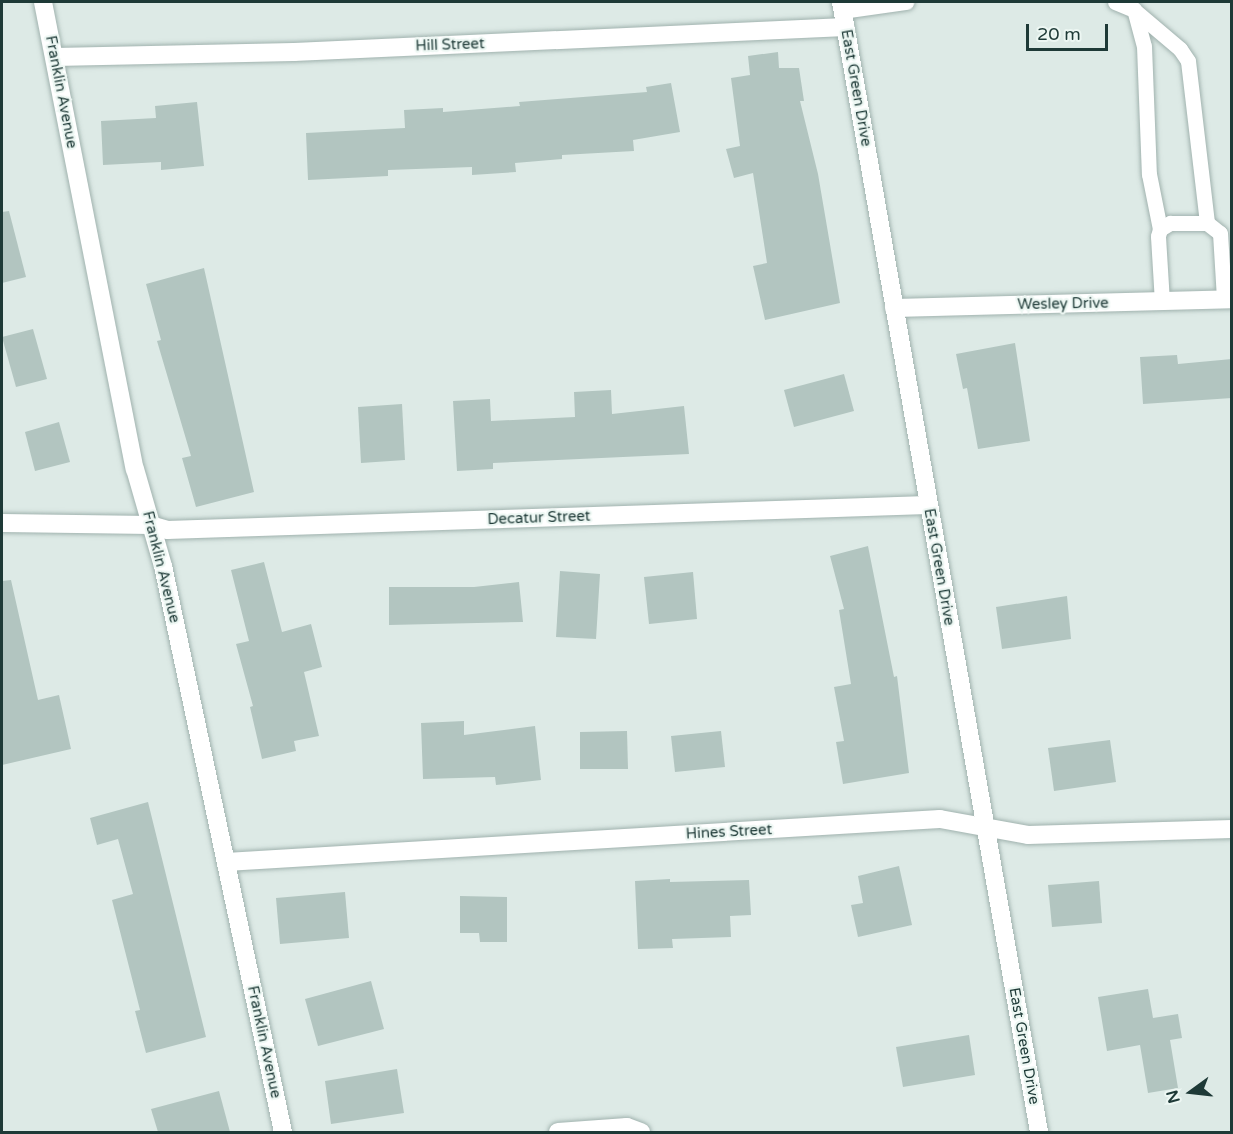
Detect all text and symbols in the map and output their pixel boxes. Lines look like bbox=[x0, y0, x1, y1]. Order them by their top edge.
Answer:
scale bar bbox=[1029, 12, 1112, 50]
text: 20 m bbox=[1037, 23, 1081, 45]
street label: East Green Drive bbox=[837, 28, 875, 148]
street label: Franklin Avenue bbox=[41, 34, 81, 150]
street label: Hill Street bbox=[415, 35, 485, 55]
street label: Wesley Drive bbox=[1017, 294, 1109, 314]
street label: Decatur Street bbox=[487, 507, 591, 529]
street label: East Green Drive bbox=[920, 507, 958, 627]
street label: Franklin Avenue bbox=[138, 509, 184, 625]
street label: Hines Street bbox=[685, 821, 773, 843]
street label: Franklin Avenue bbox=[243, 984, 285, 1100]
street label: East Green Drive bbox=[1005, 986, 1043, 1106]
north arrow bbox=[1161, 1062, 1221, 1122]
text: N bbox=[1162, 1088, 1185, 1105]

